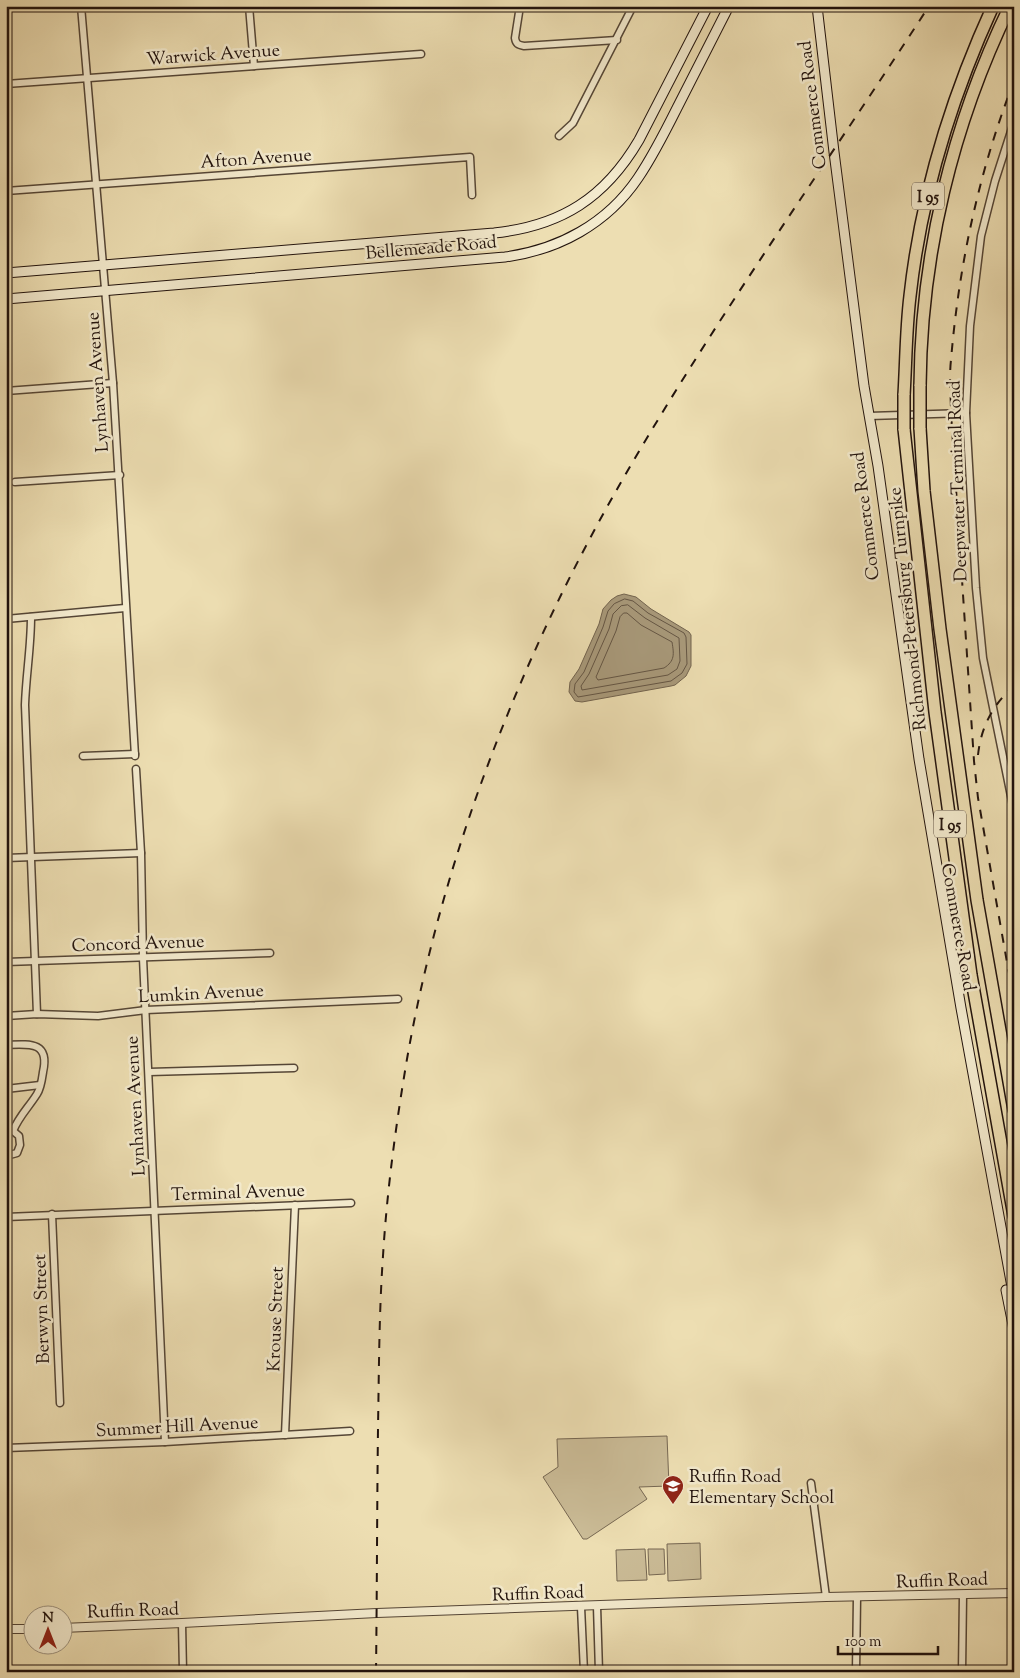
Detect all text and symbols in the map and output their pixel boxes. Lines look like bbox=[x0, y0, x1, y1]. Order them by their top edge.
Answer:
street label: Warwick Avenue bbox=[145, 38, 281, 74]
street label: Commerce Road bbox=[793, 39, 835, 171]
street label: Afton Avenue bbox=[200, 143, 313, 177]
road number: I 95 bbox=[912, 182, 944, 210]
street label: Bellemeade Road bbox=[364, 230, 498, 268]
street label: Lynhaven Avenue bbox=[81, 311, 117, 453]
street label: Deepwater Terminal Road bbox=[942, 380, 976, 582]
street label: Commerce Road bbox=[846, 450, 888, 582]
street label: Richmond-Petersburg Turnpike bbox=[883, 486, 935, 732]
road number: I 95 bbox=[934, 811, 966, 838]
street label: Commerce Road bbox=[933, 861, 981, 993]
street label: Concord Avenue bbox=[71, 930, 205, 960]
street label: Lumkin Avenue bbox=[138, 979, 265, 1011]
street label: Lynhaven Avenue bbox=[120, 1035, 154, 1177]
street label: Terminal Avenue bbox=[171, 1179, 306, 1209]
street label: Berwyn Street bbox=[28, 1254, 58, 1364]
street label: Krouse Street bbox=[262, 1266, 292, 1372]
street label: Summer Hill Avenue bbox=[95, 1411, 259, 1445]
place label: Ruffin Road Elementary School bbox=[689, 1465, 834, 1512]
school or university icon: Ruffin Road Elementary School bbox=[661, 1474, 685, 1505]
street label: Ruffin Road bbox=[896, 1567, 989, 1597]
street label: Ruffin Road bbox=[492, 1580, 585, 1610]
street label: Ruffin Road bbox=[87, 1597, 180, 1627]
north arrow bbox=[22, 1606, 72, 1656]
text: N bbox=[42, 1609, 54, 1629]
scale bar bbox=[838, 1623, 938, 1655]
text: 100 m bbox=[845, 1632, 882, 1653]

